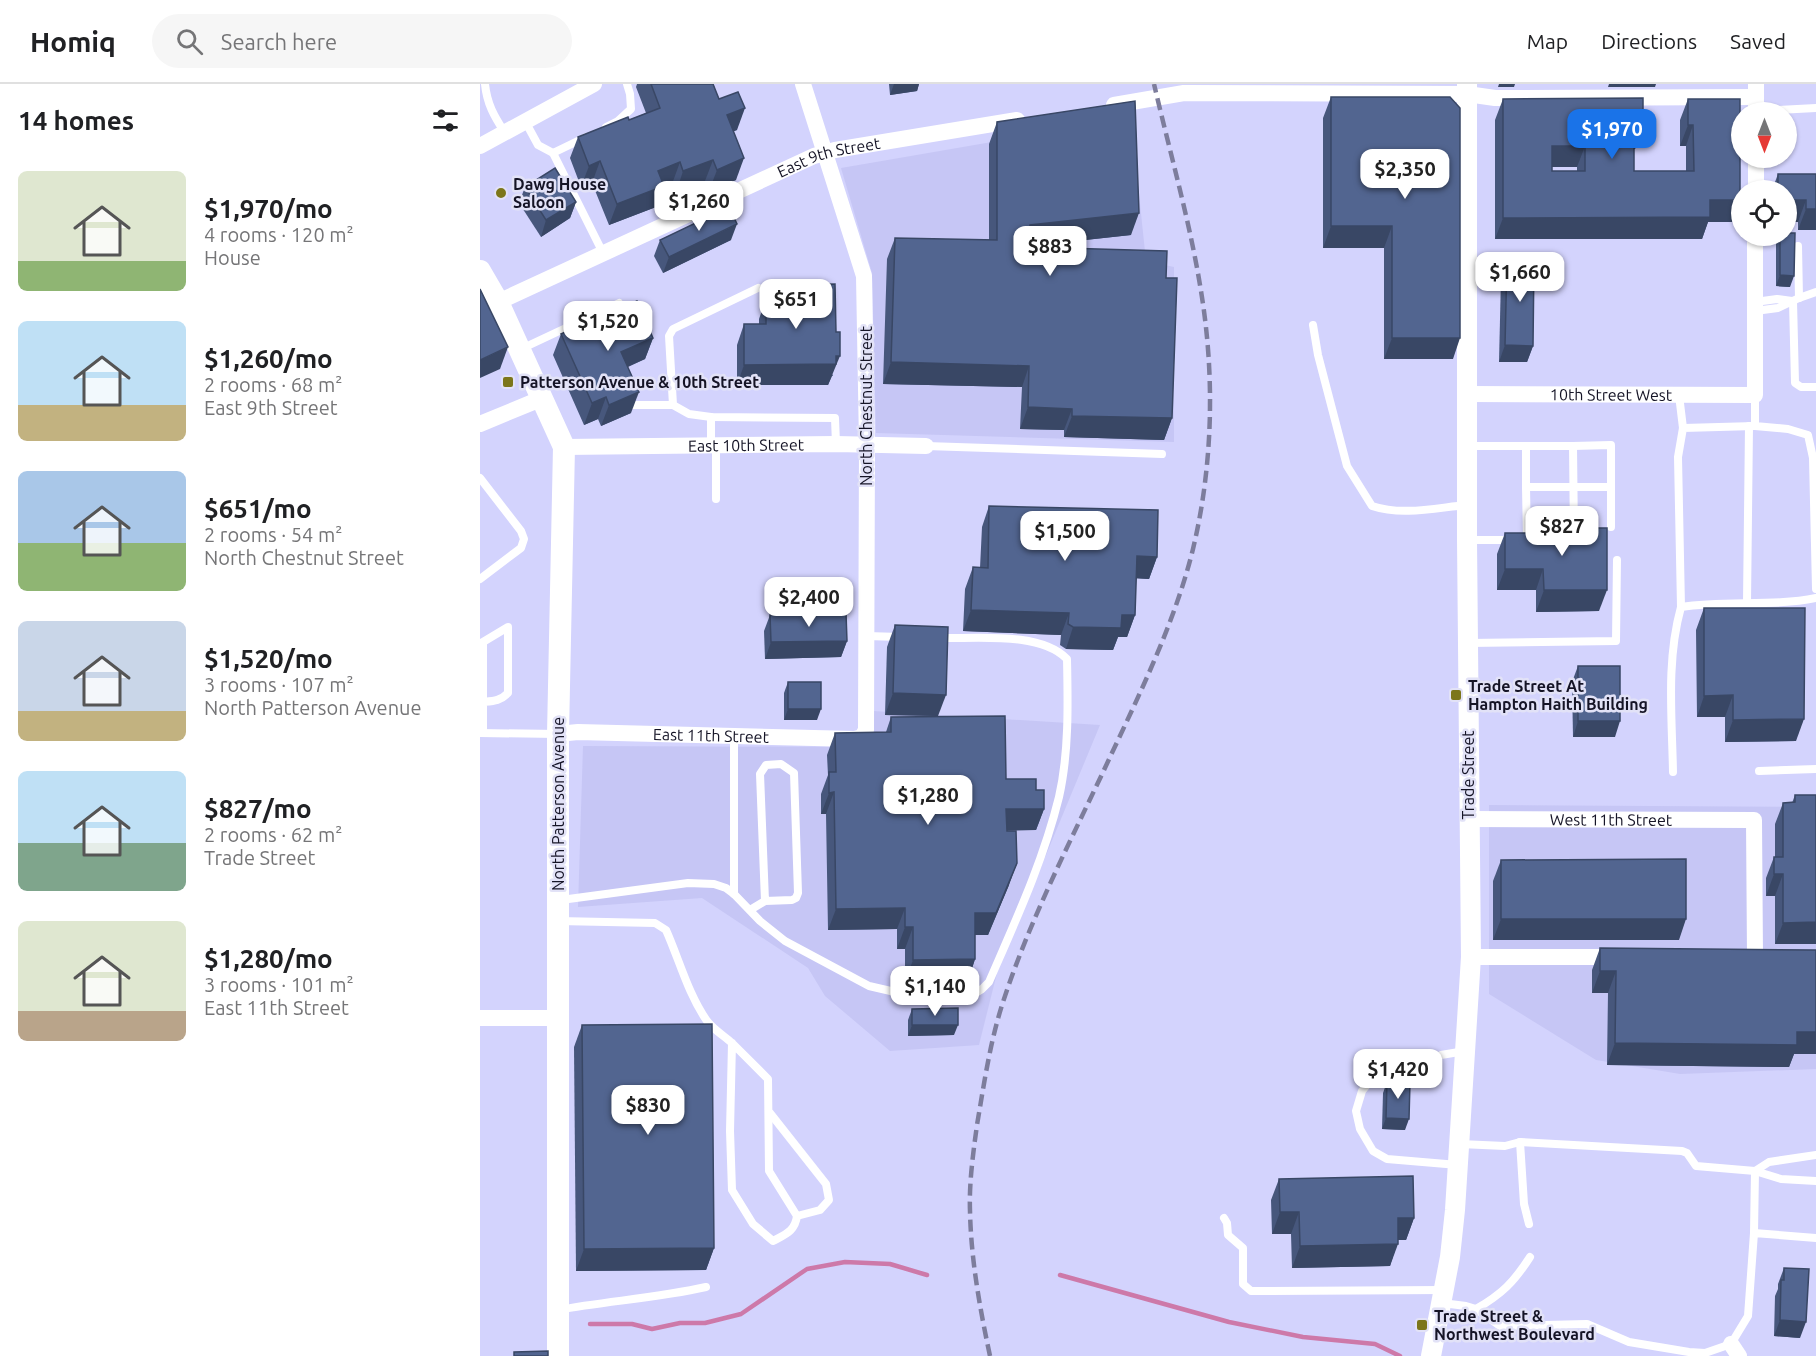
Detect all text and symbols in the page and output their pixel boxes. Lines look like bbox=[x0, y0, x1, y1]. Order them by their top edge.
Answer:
search box bbox=[152, 14, 572, 68]
icon: search bbox=[173, 25, 206, 58]
text: Homiq bbox=[30, 26, 116, 57]
text: Search here bbox=[221, 29, 337, 54]
text: Map bbox=[1527, 29, 1568, 53]
text: Directions bbox=[1601, 29, 1697, 53]
text: Saved bbox=[1730, 29, 1786, 53]
north arrow bbox=[1731, 102, 1797, 168]
map controls bbox=[1731, 102, 1797, 246]
icon: filters bbox=[429, 104, 462, 137]
text: 14 homes bbox=[18, 106, 134, 135]
pin: $1,970 bbox=[1563, 109, 1661, 160]
text: $1,970 bbox=[1581, 117, 1643, 140]
street label: East 9th Street bbox=[774, 134, 882, 181]
pin: $2,350 bbox=[1356, 149, 1454, 200]
text: $2,350 bbox=[1374, 157, 1436, 180]
place label: Dawg House Saloon bbox=[513, 175, 606, 211]
button: locate bbox=[1731, 180, 1797, 246]
pin: $1,260 bbox=[650, 181, 748, 232]
marker: Dawg House Saloon bbox=[494, 186, 508, 200]
text: $1,260 bbox=[668, 189, 730, 212]
text: $1,970/mo bbox=[204, 194, 333, 223]
icon: home bbox=[66, 195, 138, 267]
text: 4 rooms · 120 m² bbox=[204, 223, 354, 246]
pin: $883 bbox=[1014, 226, 1086, 277]
text: $883 bbox=[1027, 234, 1073, 257]
text: House bbox=[204, 246, 261, 269]
pin: $1,660 bbox=[1471, 252, 1569, 303]
text: $1,660 bbox=[1489, 260, 1551, 283]
pin: $651 bbox=[760, 279, 832, 330]
text: $651 bbox=[773, 287, 819, 310]
pin: $1,520 bbox=[559, 301, 657, 352]
text: $1,520 bbox=[577, 309, 639, 332]
street label: North Chestnut Street bbox=[857, 325, 875, 486]
text: $1,260/mo bbox=[204, 344, 333, 373]
icon: home bbox=[66, 345, 138, 417]
text: 2 rooms · 68 m² bbox=[204, 373, 342, 396]
place label: Patterson Avenue & 10th Street bbox=[520, 373, 759, 391]
marker: Patterson Avenue & 10th Street bbox=[501, 375, 515, 389]
street label: 10th Street West bbox=[1550, 385, 1673, 404]
text: East 9th Street bbox=[204, 396, 338, 419]
street label: East 10th Street bbox=[688, 435, 805, 455]
text: $651/mo bbox=[204, 494, 312, 523]
icon: home bbox=[66, 495, 138, 567]
pin: $827 bbox=[1526, 506, 1598, 557]
pin: $1,500 bbox=[1016, 511, 1114, 562]
text: $827 bbox=[1539, 514, 1585, 537]
text: $1,500 bbox=[1034, 519, 1096, 542]
text: 2 rooms · 54 m² bbox=[204, 523, 342, 546]
text: North Chestnut Street bbox=[204, 546, 404, 569]
pin: $2,400 bbox=[760, 577, 858, 628]
text: $2,400 bbox=[778, 585, 840, 608]
text: $1,520/mo bbox=[204, 644, 333, 673]
icon: home bbox=[66, 645, 138, 717]
text: 3 rooms · 107 m² bbox=[204, 673, 354, 696]
place label: Trade Street At Hampton Haith Building bbox=[1468, 677, 1648, 713]
marker: Trade Street At Hampton Haith Building bbox=[1449, 688, 1463, 702]
text: North Patterson Avenue bbox=[204, 696, 422, 719]
street label: North Patterson Avenue bbox=[549, 717, 567, 891]
street label: East 11th Street bbox=[653, 725, 770, 746]
street label: Trade Street bbox=[1459, 730, 1477, 820]
pin: $1,280 bbox=[879, 775, 977, 826]
text: $1,280 bbox=[897, 783, 959, 806]
text: $827/mo bbox=[204, 794, 312, 823]
icon: home bbox=[66, 795, 138, 867]
street label: West 11th Street bbox=[1550, 810, 1673, 829]
text: 2 rooms · 62 m² bbox=[204, 823, 342, 846]
text: Trade Street bbox=[204, 846, 315, 869]
text: $1,280/mo bbox=[204, 944, 333, 973]
icon: home bbox=[66, 945, 138, 1017]
pin: $1,140 bbox=[886, 966, 984, 1017]
text: 3 rooms · 101 m² bbox=[204, 973, 354, 996]
text: $1,140 bbox=[904, 974, 966, 997]
text: East 11th Street bbox=[204, 996, 349, 1019]
pin: $1,420 bbox=[1349, 1049, 1447, 1100]
text: $1,420 bbox=[1367, 1057, 1429, 1080]
pin: $830 bbox=[612, 1085, 684, 1136]
text: $830 bbox=[625, 1093, 671, 1116]
place label: Trade Street & Northwest Boulevard bbox=[1434, 1307, 1595, 1343]
marker: Trade Street & Northwest Boulevard bbox=[1415, 1318, 1429, 1332]

